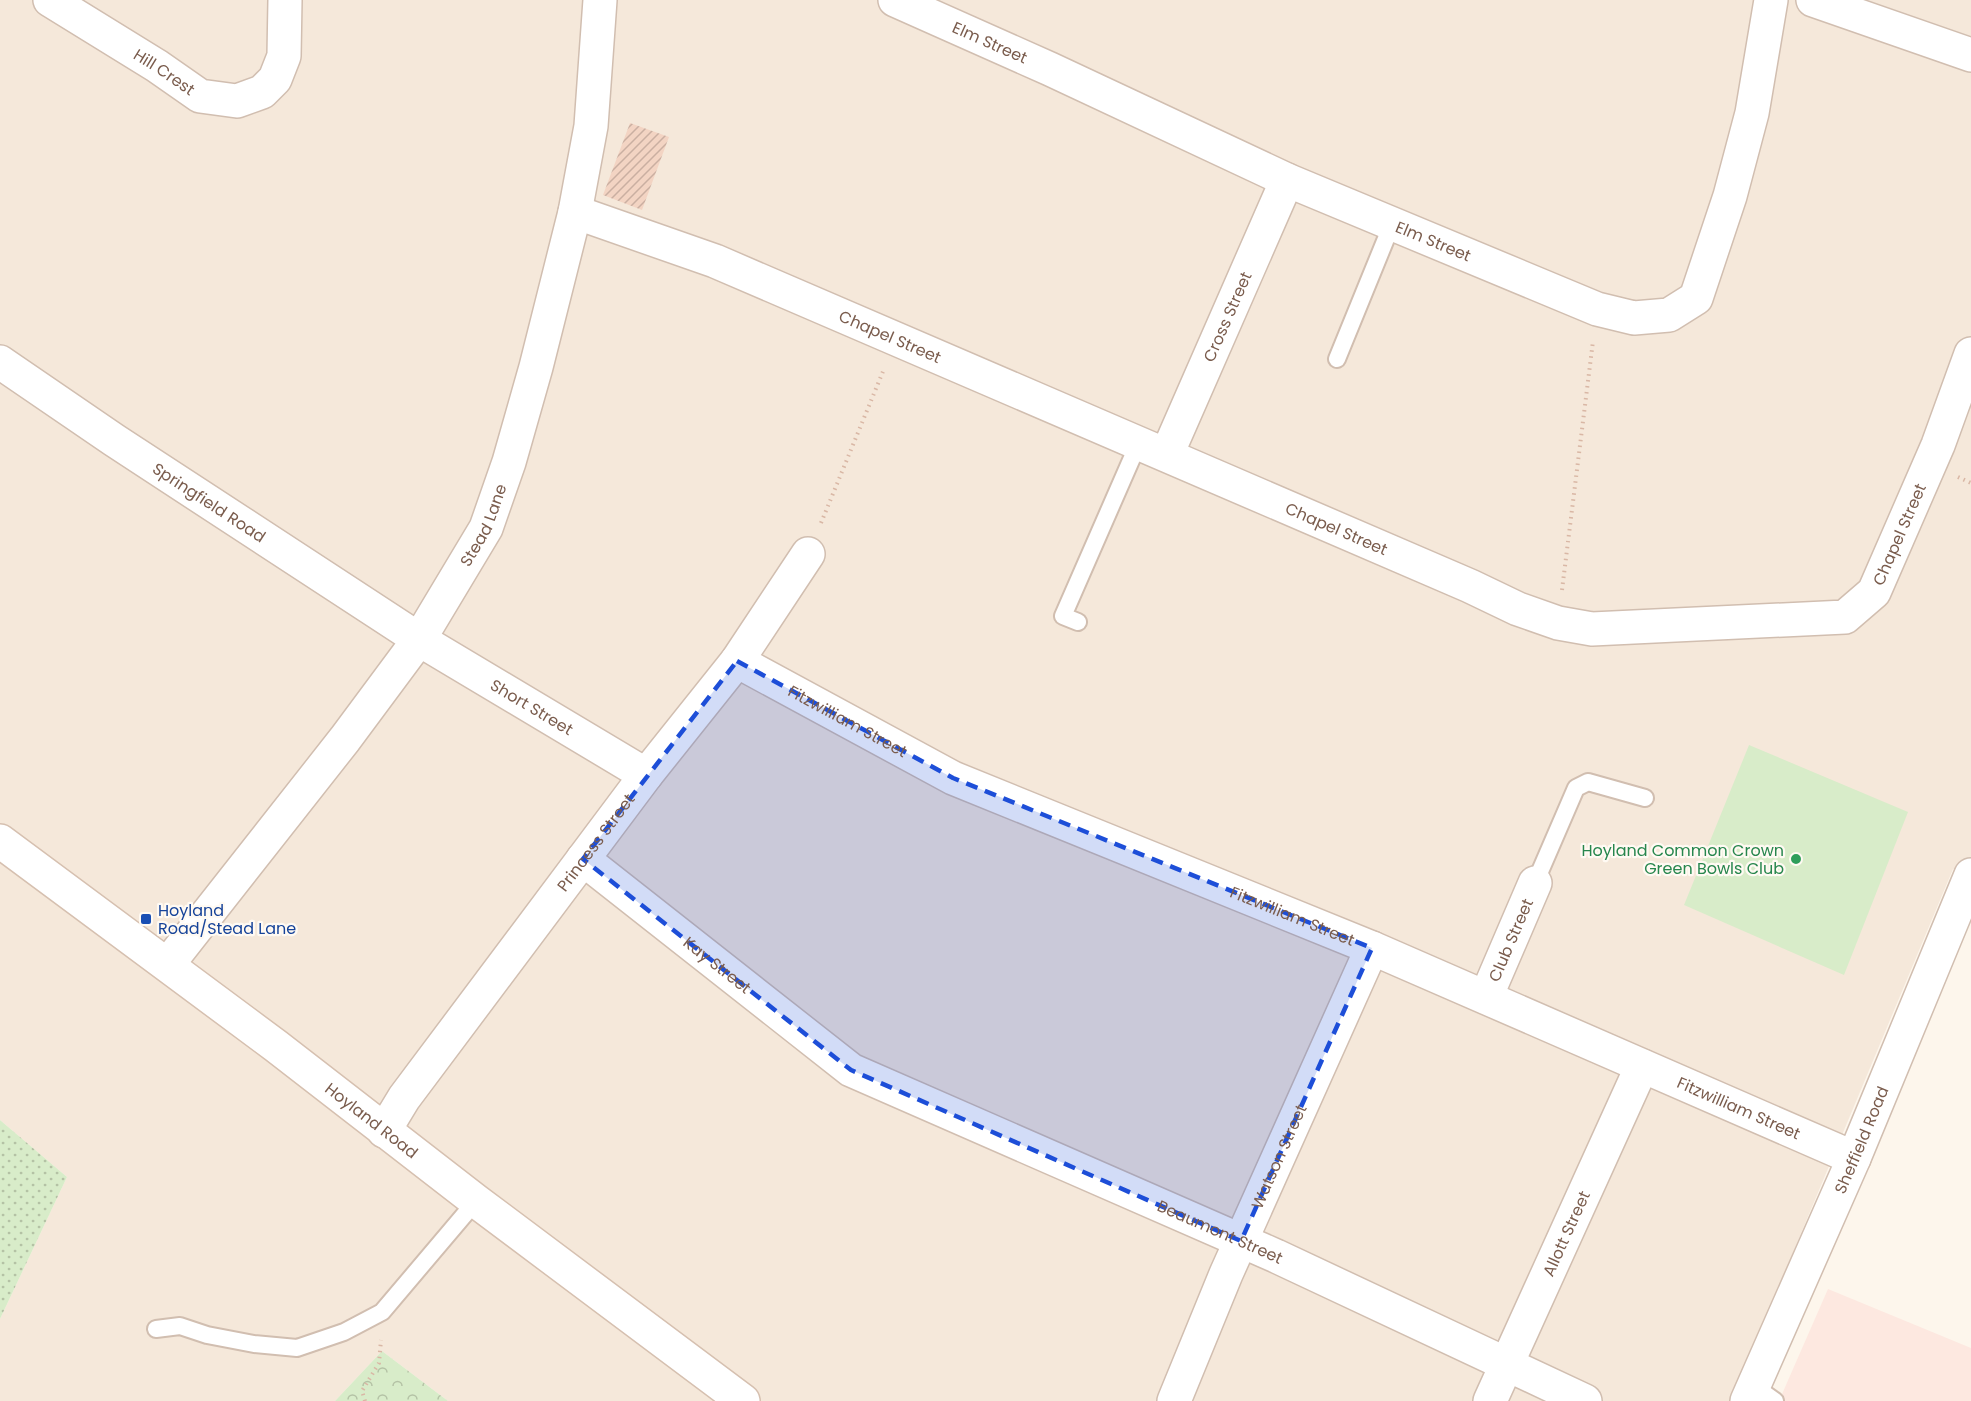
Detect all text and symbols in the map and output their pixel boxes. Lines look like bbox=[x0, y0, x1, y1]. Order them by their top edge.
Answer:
street label: Elm Street bbox=[949, 16, 1031, 70]
street label: Hill Crest bbox=[129, 43, 200, 101]
street label: Elm Street bbox=[1392, 215, 1475, 267]
street label: Cross Street bbox=[1198, 268, 1258, 366]
street label: Chapel Street bbox=[835, 305, 945, 369]
street label: Springfield Road bbox=[148, 457, 270, 548]
street label: Chapel Street bbox=[1867, 480, 1932, 589]
street label: Stead Lane bbox=[455, 481, 513, 571]
street label: Chapel Street bbox=[1282, 497, 1391, 561]
street label: Short Street bbox=[486, 674, 578, 741]
street label: Fitzwilliam Street bbox=[784, 680, 911, 763]
street label: Princess Street bbox=[552, 789, 640, 896]
place label: Hoyland Common Crown Green Bowls Club bbox=[1581, 839, 1784, 880]
marker: Hoyland Common Crown Green Bowls Club bbox=[1789, 852, 1803, 866]
street label: Fitzwilliam Street bbox=[1227, 881, 1358, 952]
street label: Club Street bbox=[1483, 895, 1539, 985]
place label: Hoyland Road/Stead Lane bbox=[158, 899, 296, 940]
marker: Hoyland Road/Stead Lane bbox=[139, 912, 153, 926]
street label: Kay Street bbox=[678, 931, 756, 999]
street label: Fitzwilliam Street bbox=[1673, 1071, 1804, 1145]
street label: Hoyland Road bbox=[320, 1077, 423, 1164]
street label: Sheffield Road bbox=[1829, 1083, 1894, 1197]
street label: Watson Street bbox=[1246, 1101, 1313, 1213]
street label: Allott Street bbox=[1537, 1187, 1596, 1280]
street label: Beaumont Street bbox=[1154, 1194, 1287, 1270]

